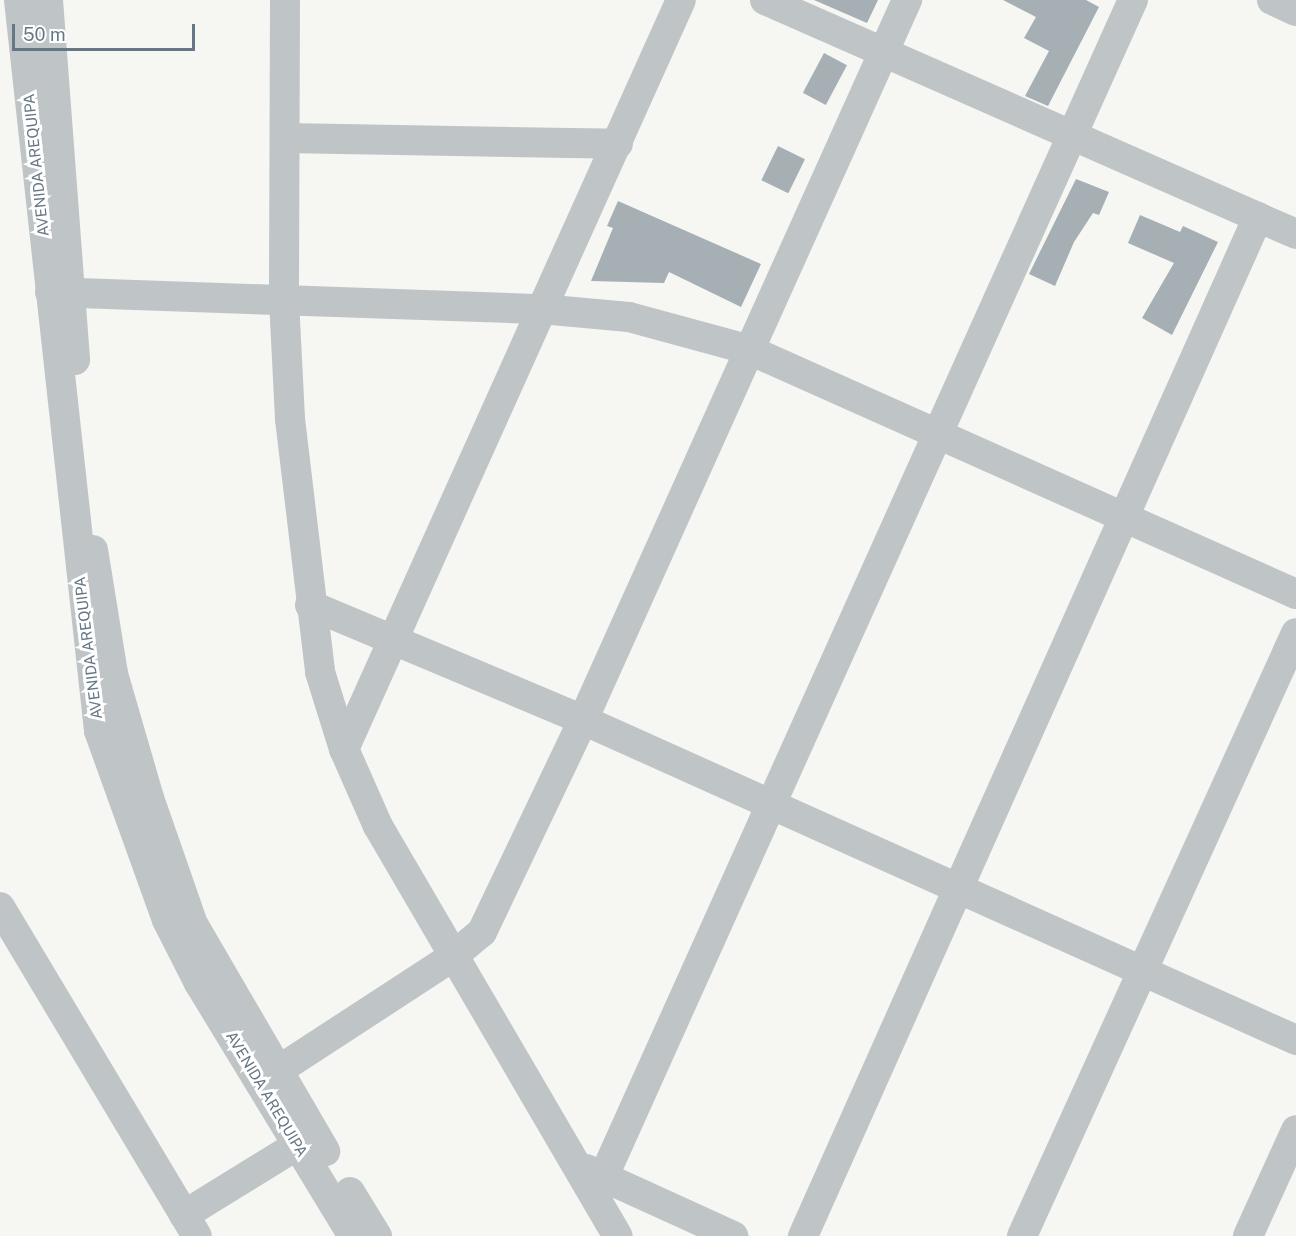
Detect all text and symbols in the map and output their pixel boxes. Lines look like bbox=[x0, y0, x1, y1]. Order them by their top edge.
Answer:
scale bar bbox=[15, 12, 198, 50]
text: 50 m bbox=[23, 24, 66, 45]
street label: AVENIDA AREQUIPA bbox=[20, 93, 52, 237]
street label: AVENIDA AREQUIPA bbox=[70, 576, 106, 720]
street label: AVENIDA AREQUIPA bbox=[222, 1028, 312, 1160]

